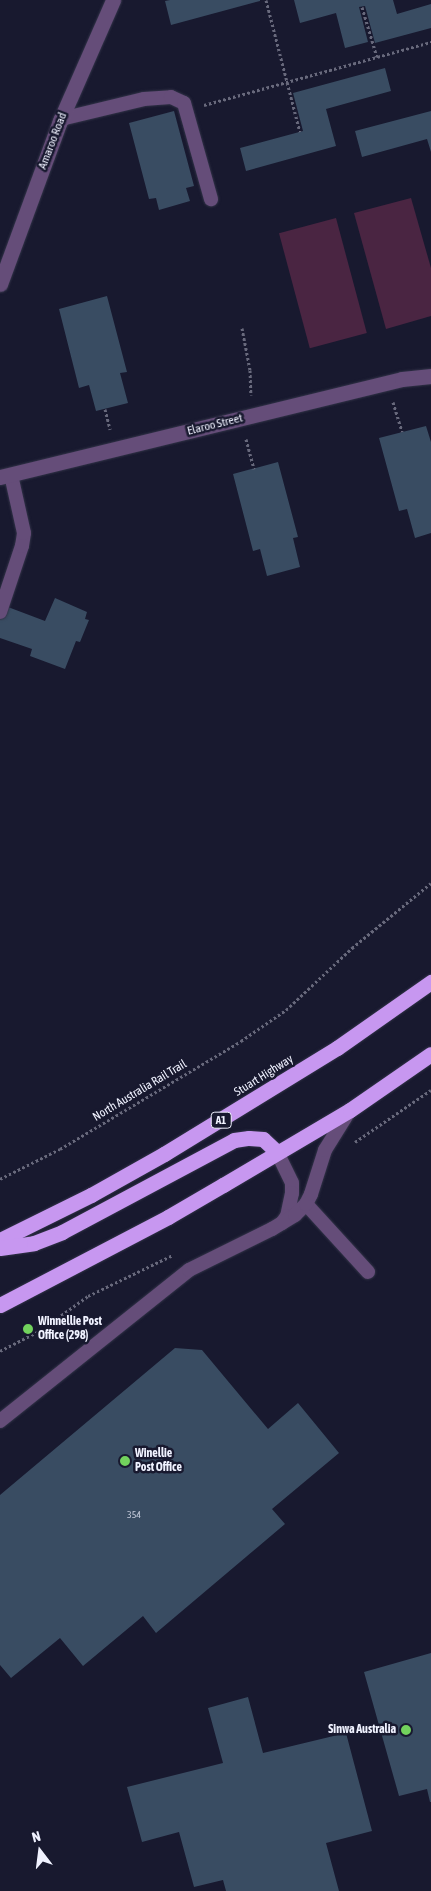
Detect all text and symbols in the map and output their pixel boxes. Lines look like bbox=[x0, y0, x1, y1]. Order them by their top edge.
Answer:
street label: Amaroo Road bbox=[36, 111, 70, 171]
street label: Elaroo Street bbox=[186, 411, 244, 439]
street label: Stuart Highway bbox=[232, 1052, 296, 1100]
street label: North Australia Rail Trail bbox=[90, 1057, 190, 1125]
road number: A1 bbox=[210, 1112, 232, 1128]
place label: Winnellie Post Office (298) bbox=[38, 1315, 102, 1343]
marker: Winnellie Post Office (298) bbox=[22, 1323, 34, 1335]
place label: Winellie Post Office bbox=[135, 1447, 182, 1475]
marker: Winellie Post Office bbox=[119, 1455, 131, 1467]
house number: 354 bbox=[127, 1509, 141, 1521]
place label: Sinwa Australia bbox=[328, 1723, 396, 1737]
marker: Sinwa Australia bbox=[400, 1724, 412, 1736]
north arrow bbox=[15, 1826, 65, 1876]
text: N bbox=[30, 1828, 42, 1845]

